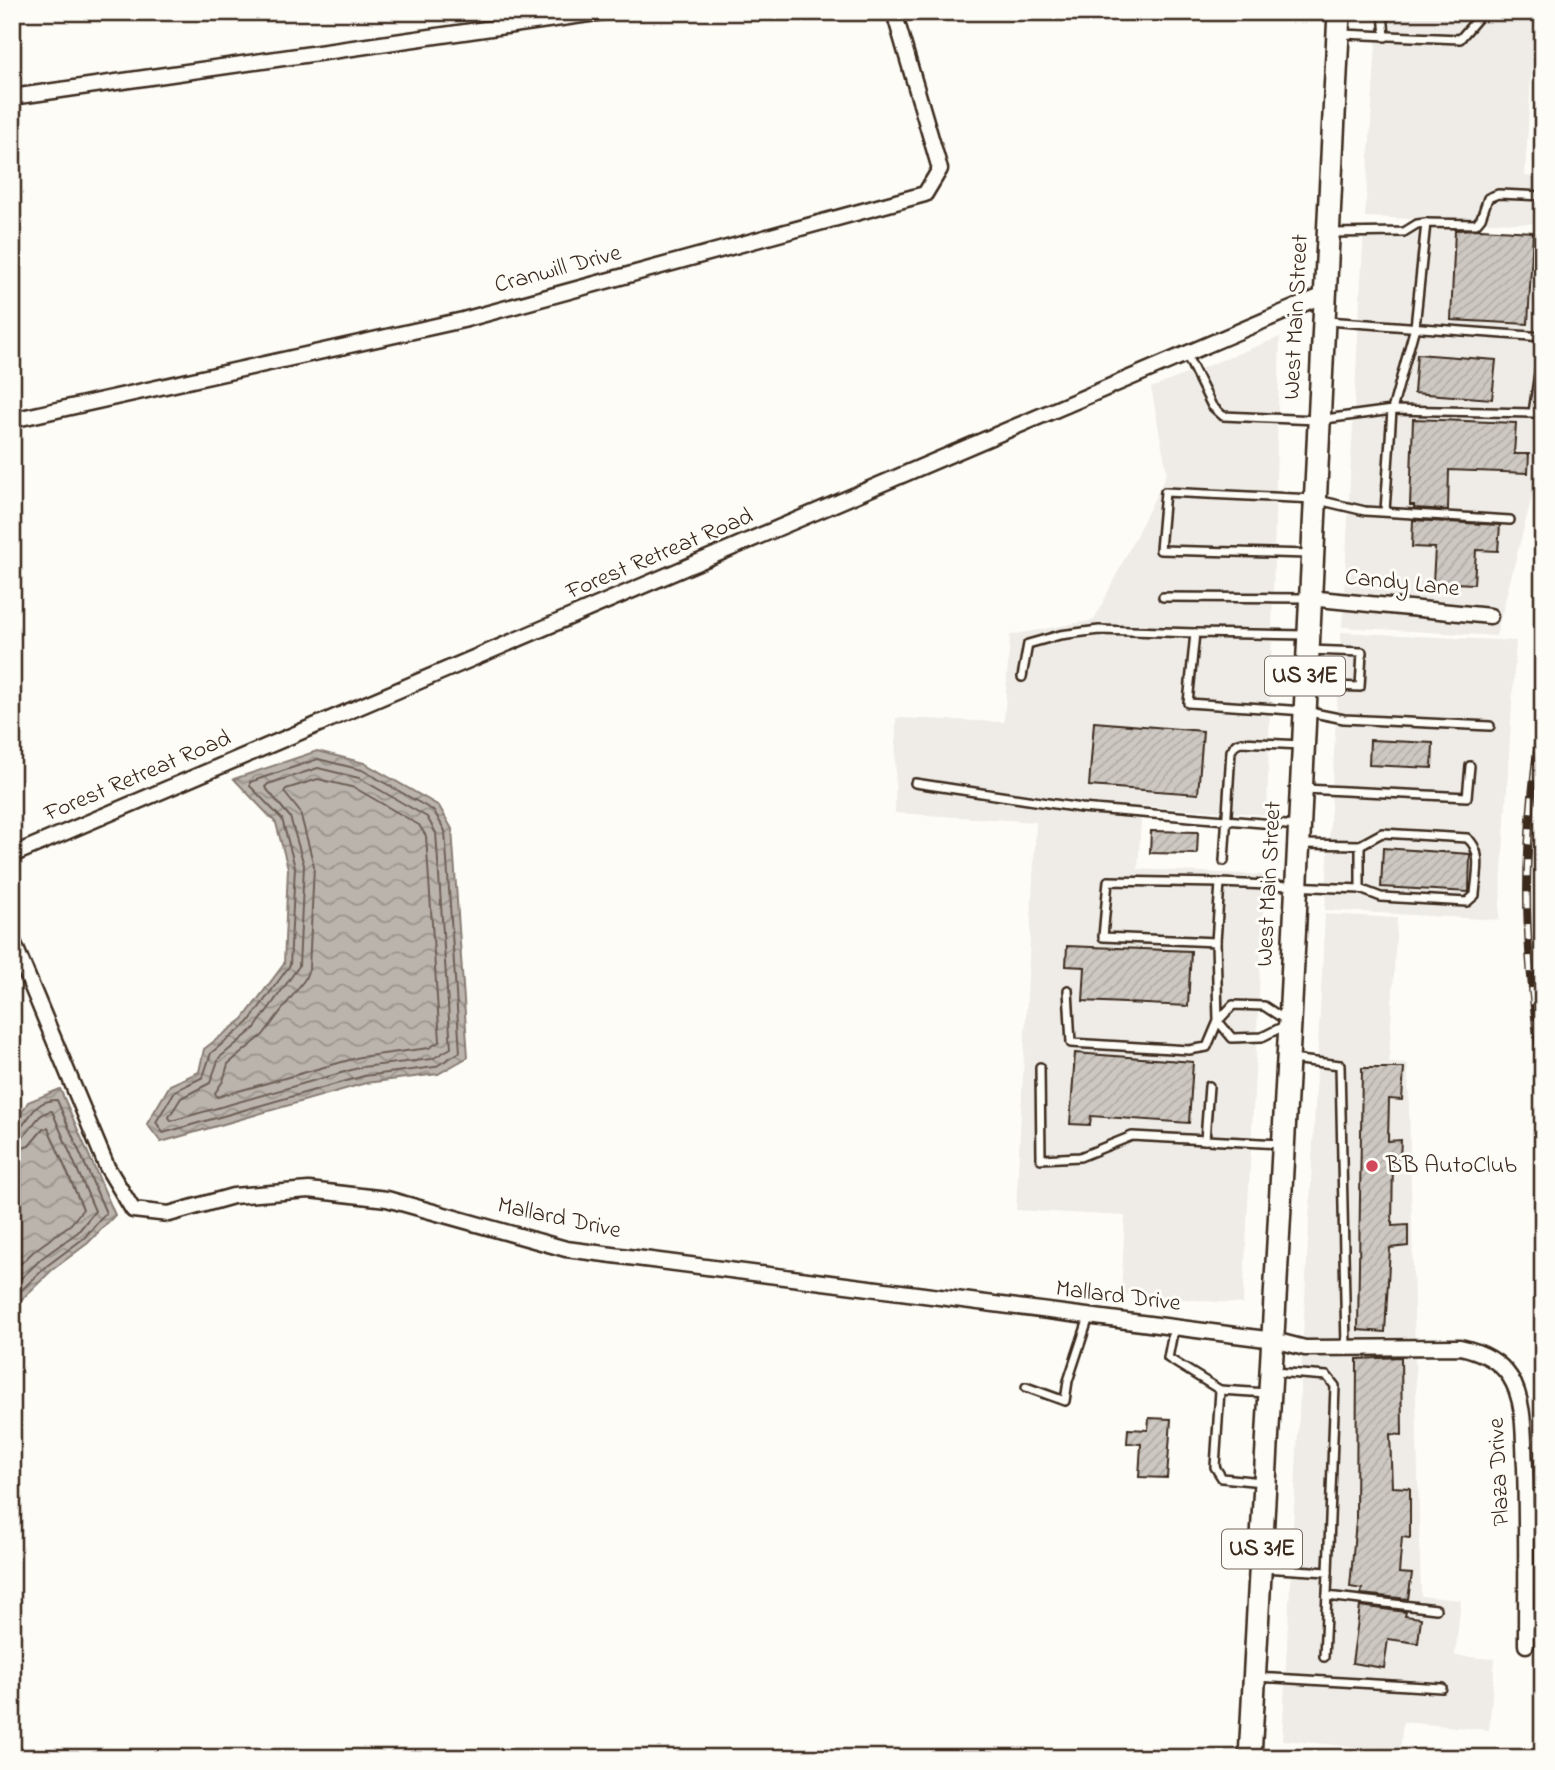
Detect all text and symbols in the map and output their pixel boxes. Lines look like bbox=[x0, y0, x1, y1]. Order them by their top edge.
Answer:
street label: West Main Street bbox=[1275, 233, 1319, 401]
street label: Cranwill Drive bbox=[491, 236, 625, 304]
street label: Forest Retreat Road bbox=[560, 500, 759, 611]
street label: Candy Lane bbox=[1343, 561, 1461, 608]
road number: US 31E bbox=[1265, 656, 1345, 696]
street label: Forest Retreat Road bbox=[38, 722, 237, 833]
street label: West Main Street bbox=[1248, 800, 1292, 968]
place label: BB AutoClub bbox=[1385, 1149, 1517, 1184]
marker: BB AutoClub bbox=[1364, 1158, 1380, 1174]
street label: Mallard Drive bbox=[494, 1189, 624, 1249]
street label: Mallard Drive bbox=[1054, 1272, 1183, 1322]
street label: Plaza Drive bbox=[1480, 1417, 1520, 1527]
road number: US 31E bbox=[1222, 1530, 1302, 1568]

